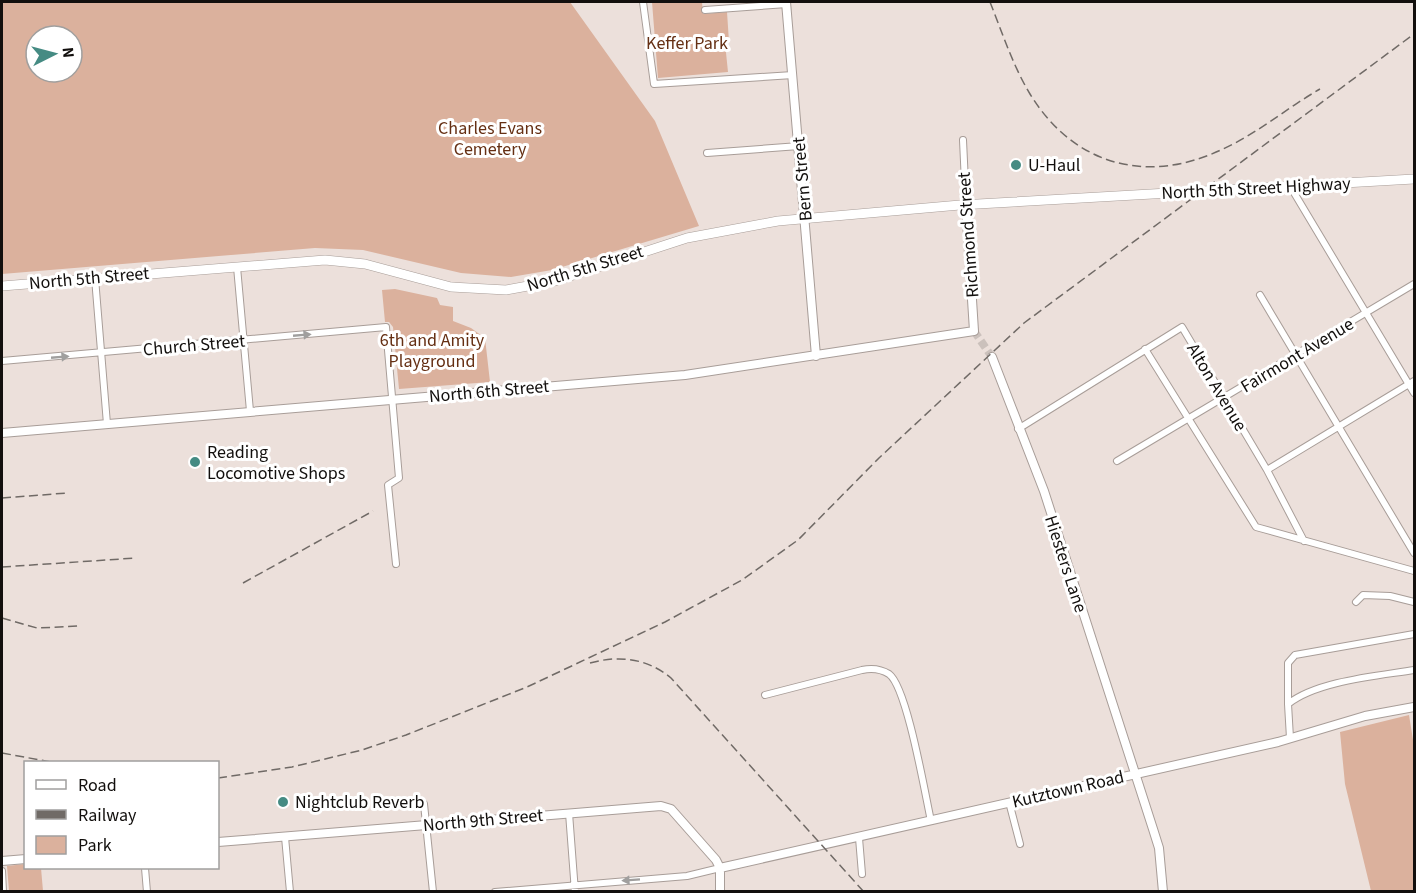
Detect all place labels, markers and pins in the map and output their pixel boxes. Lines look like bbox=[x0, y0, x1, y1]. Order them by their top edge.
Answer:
place label: U-Haul bbox=[1028, 153, 1080, 178]
marker: U-Haul bbox=[1009, 158, 1023, 172]
place label: Reading Locomotive Shops bbox=[207, 440, 345, 486]
marker: Reading Locomotive Shops bbox=[188, 455, 202, 469]
place label: Nightclub Reverb bbox=[295, 790, 425, 815]
marker: Nightclub Reverb bbox=[276, 795, 290, 809]

